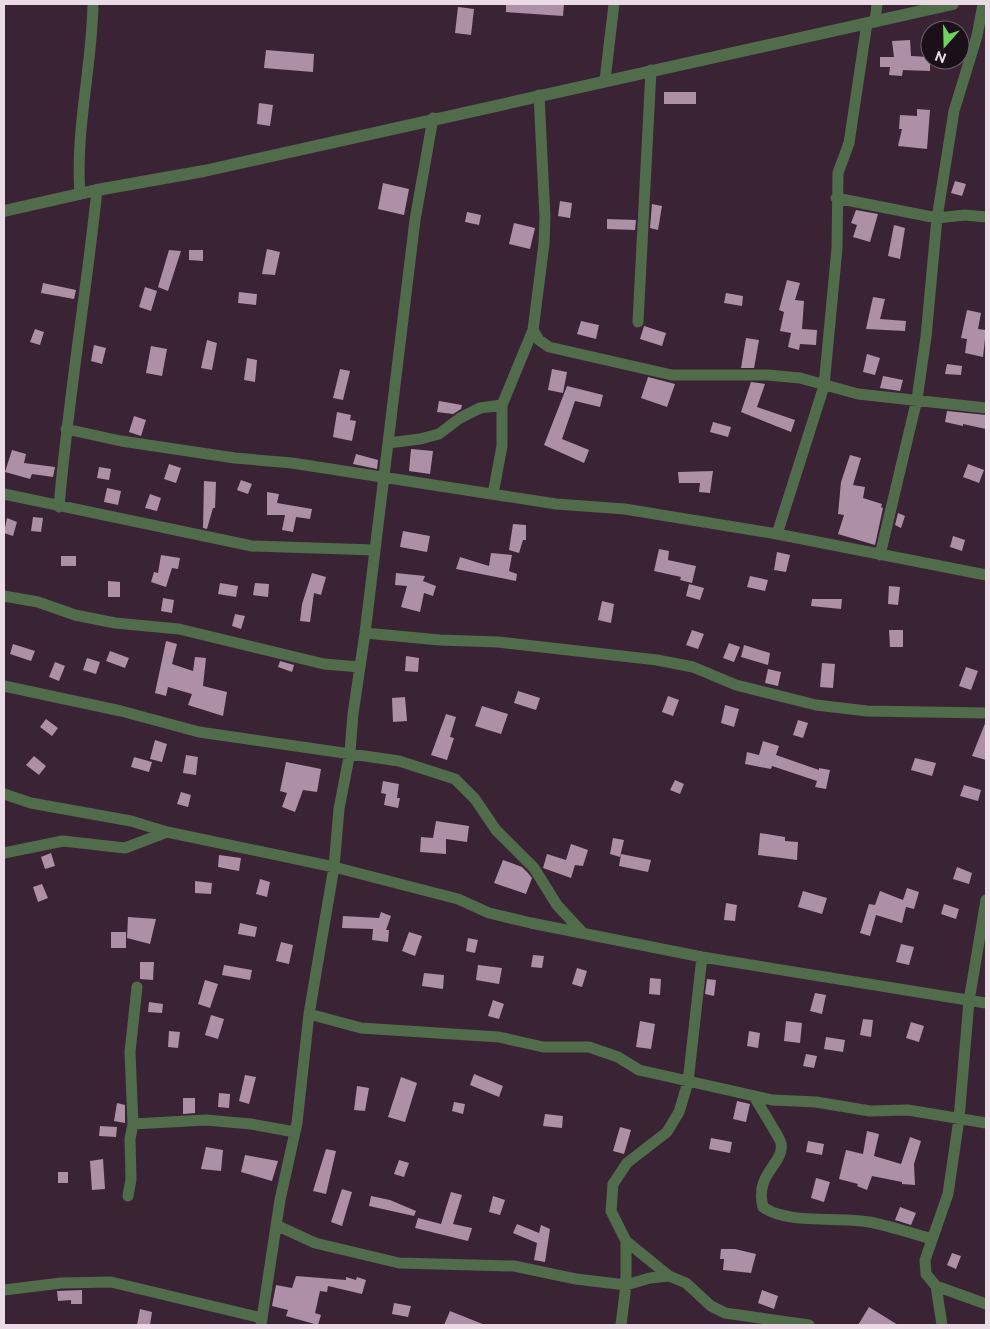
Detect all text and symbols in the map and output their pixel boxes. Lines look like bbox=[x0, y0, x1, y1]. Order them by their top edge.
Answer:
north arrow bbox=[920, 20, 970, 70]
text: N bbox=[933, 48, 948, 67]

